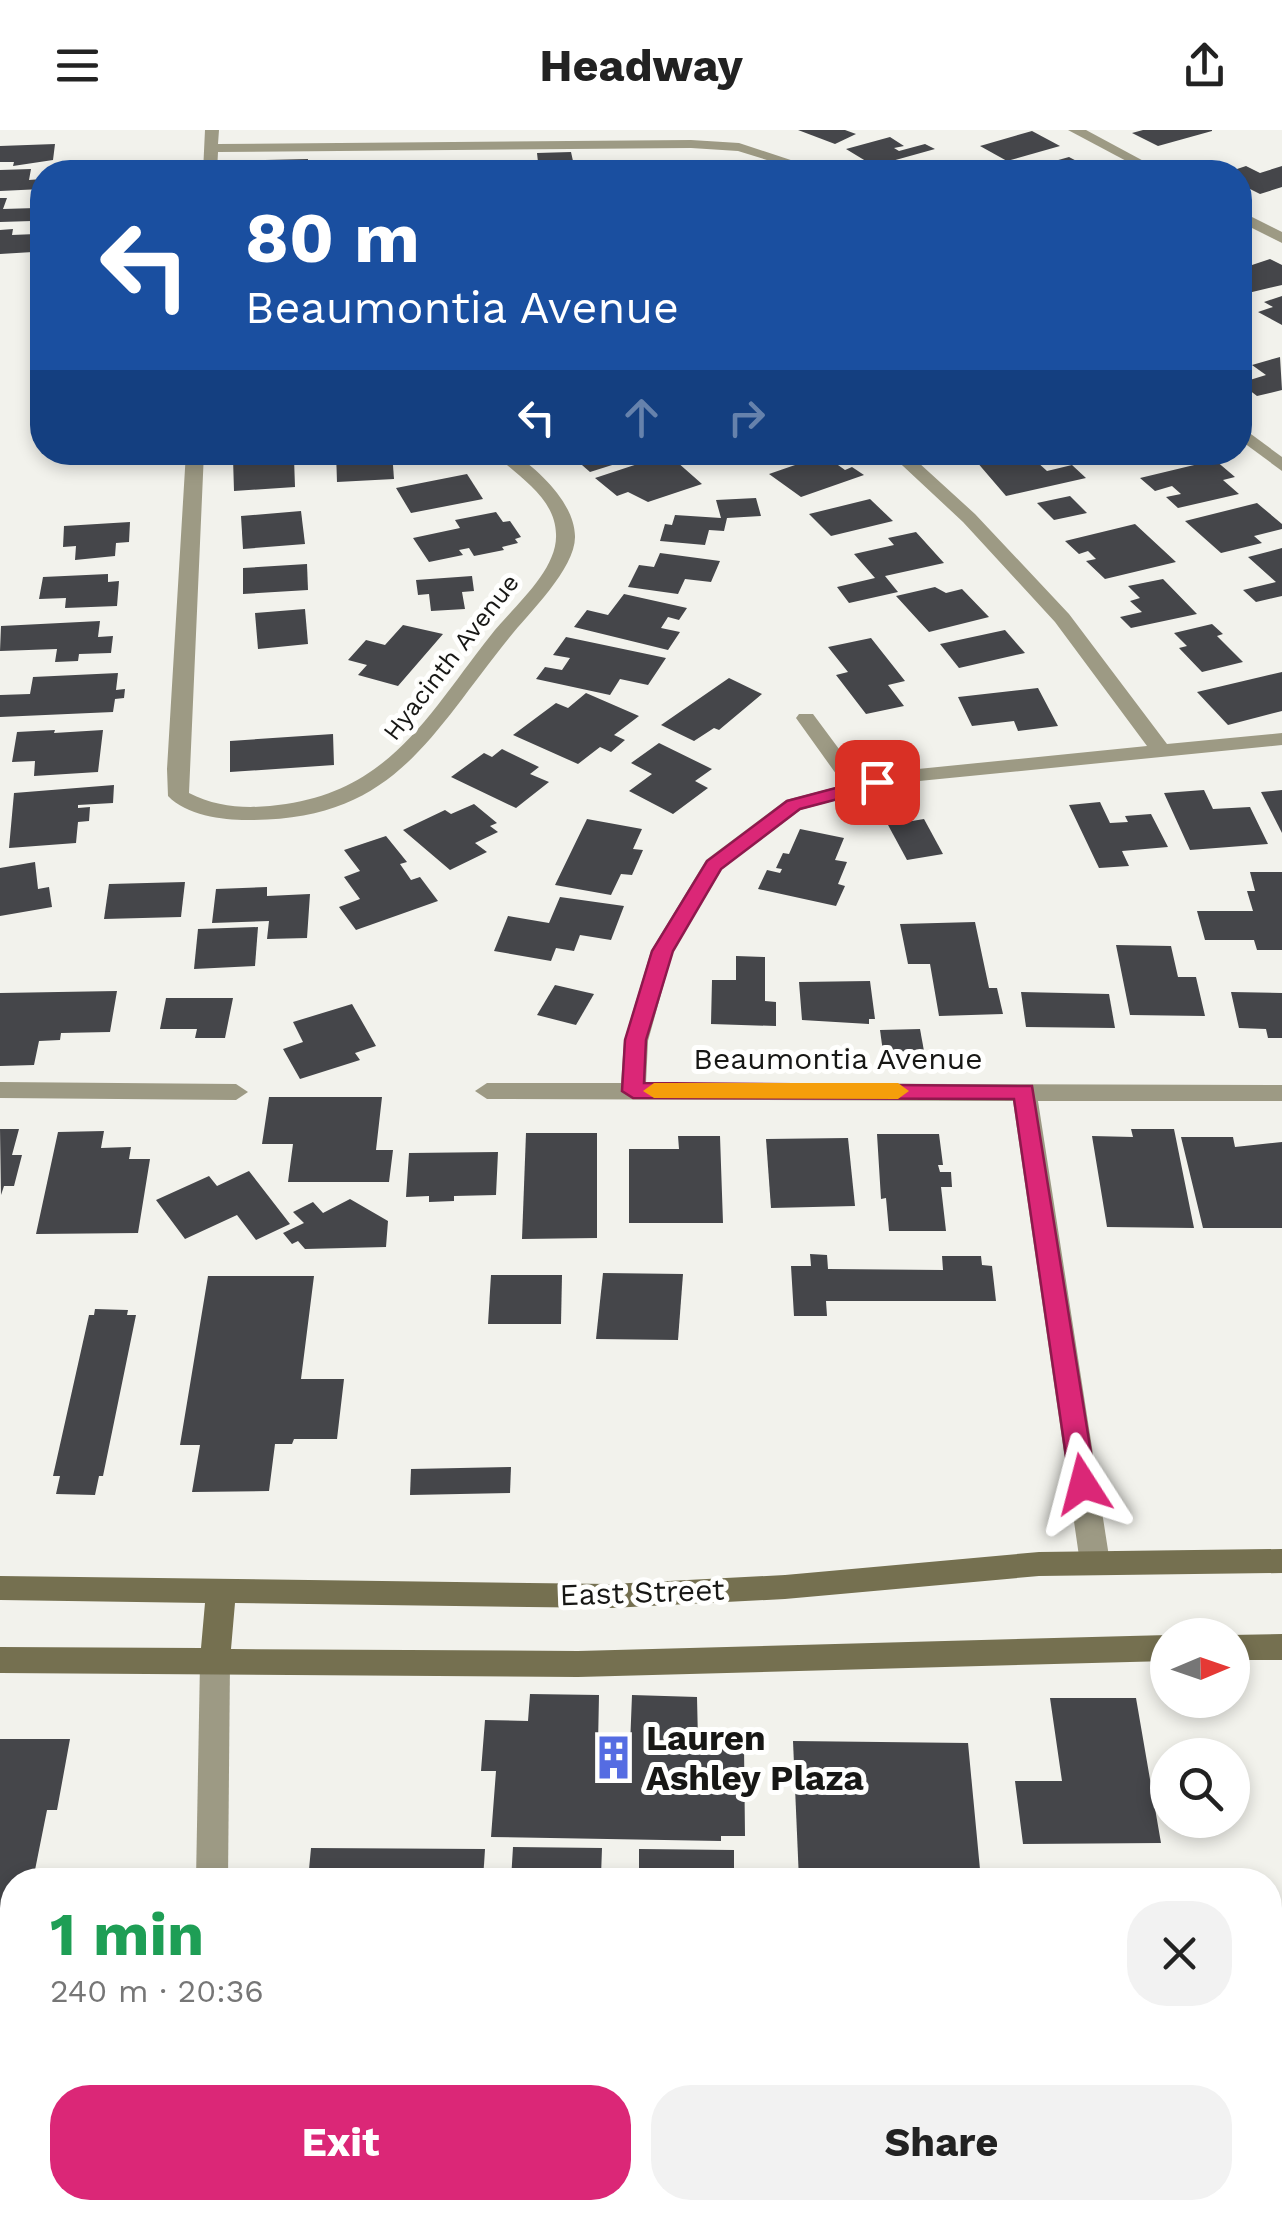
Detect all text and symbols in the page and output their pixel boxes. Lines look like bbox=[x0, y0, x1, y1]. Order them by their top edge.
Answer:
icon: menu bbox=[50, 38, 105, 93]
icon: share bbox=[1177, 38, 1232, 93]
text: Headway bbox=[539, 39, 743, 92]
text: 80 m bbox=[245, 197, 420, 279]
icon: left bbox=[80, 200, 210, 330]
text: Beaumontia Avenue bbox=[245, 281, 679, 334]
icon: left bbox=[509, 390, 564, 445]
icon: ahead bbox=[614, 390, 669, 445]
icon: right bbox=[719, 390, 774, 445]
street label: Hyacinth Avenue bbox=[377, 568, 525, 746]
pin bbox=[835, 740, 920, 825]
icon: arrive bbox=[850, 755, 905, 810]
street label: Beaumontia Avenue bbox=[693, 1041, 983, 1076]
position arrow bbox=[1031, 1432, 1135, 1536]
street label: East Street bbox=[559, 1572, 726, 1612]
north arrow bbox=[1150, 1618, 1250, 1718]
map controls bbox=[1150, 1618, 1250, 1838]
place label: Lauren Ashley Plaza bbox=[646, 1717, 864, 1799]
building icon: Lauren Ashley Plaza bbox=[589, 1734, 637, 1782]
button: search bbox=[1150, 1738, 1250, 1838]
text: 1 min bbox=[50, 1899, 204, 1970]
button: close bbox=[1127, 1901, 1232, 2006]
text: 240 m · 20:36 bbox=[50, 1972, 264, 2010]
button: Exit bbox=[50, 2085, 631, 2200]
button: Share bbox=[651, 2085, 1232, 2200]

